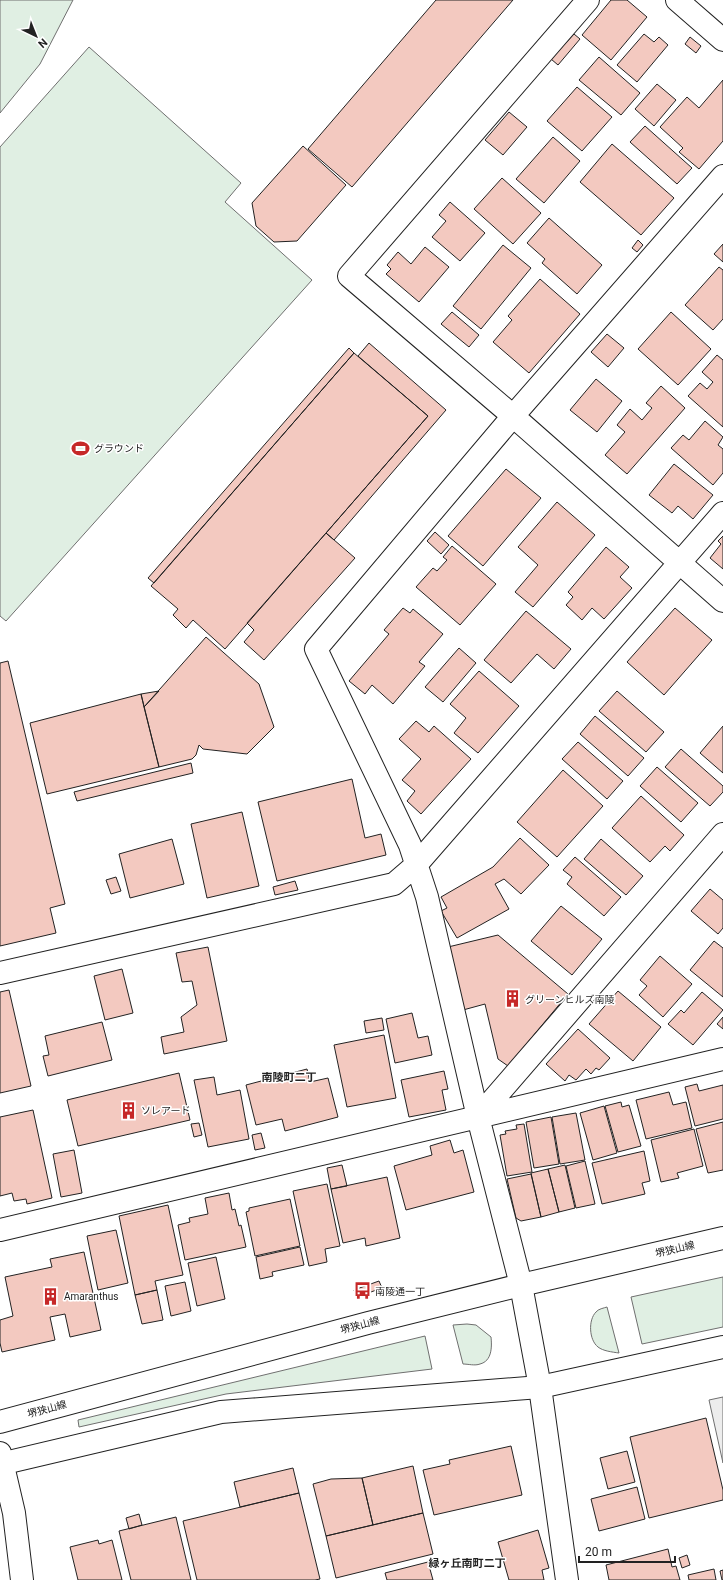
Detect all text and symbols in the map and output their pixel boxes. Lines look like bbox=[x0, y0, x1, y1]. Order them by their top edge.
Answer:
north arrow bbox=[16, 16, 56, 56]
text: N bbox=[35, 36, 50, 51]
sports icon: グラウンド bbox=[71, 438, 91, 458]
place label: グラウンド bbox=[94, 443, 144, 454]
building icon: グリーンヒルズ南陵 bbox=[502, 989, 522, 1009]
place label: グリーンヒルズ南陵 bbox=[525, 994, 615, 1005]
district label: 南陵町二丁 bbox=[262, 1071, 317, 1084]
building icon: ソレアード bbox=[118, 1100, 138, 1120]
place label: ソレアード bbox=[141, 1105, 190, 1116]
street label: 堺狭山線 bbox=[654, 1239, 696, 1259]
bus stop icon: 南陵通一丁 bbox=[352, 1281, 372, 1301]
building icon: Amaranthus bbox=[41, 1286, 61, 1306]
place label: 南陵通一丁 bbox=[375, 1286, 425, 1297]
place label: Amaranthus bbox=[64, 1291, 118, 1302]
street label: 堺狭山線 bbox=[339, 1315, 381, 1335]
street label: 堺狭山線 bbox=[26, 1399, 68, 1419]
scale bar bbox=[579, 1538, 675, 1564]
text: 20 m bbox=[585, 1545, 612, 1559]
district label: 緑ヶ丘南町二丁 bbox=[429, 1557, 506, 1570]

